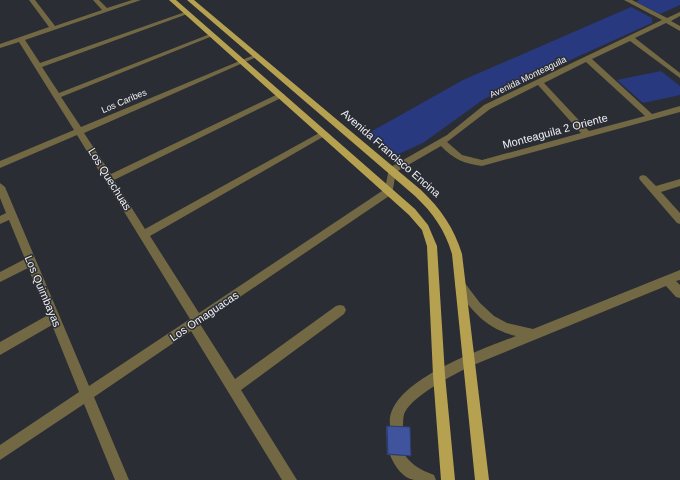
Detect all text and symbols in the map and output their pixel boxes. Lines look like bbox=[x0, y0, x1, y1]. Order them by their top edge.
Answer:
street label: Avenida Monteaguila bbox=[488, 54, 568, 100]
street label: Los Caribes bbox=[100, 87, 149, 115]
street label: Avenida Francisco Encina bbox=[339, 107, 444, 200]
street label: Monteaguila 2 Oriente bbox=[501, 111, 609, 151]
street label: Los Quechuas bbox=[86, 146, 134, 213]
street label: Los Quimbayas bbox=[23, 253, 64, 329]
street label: Los Omaguacas bbox=[167, 288, 241, 343]

